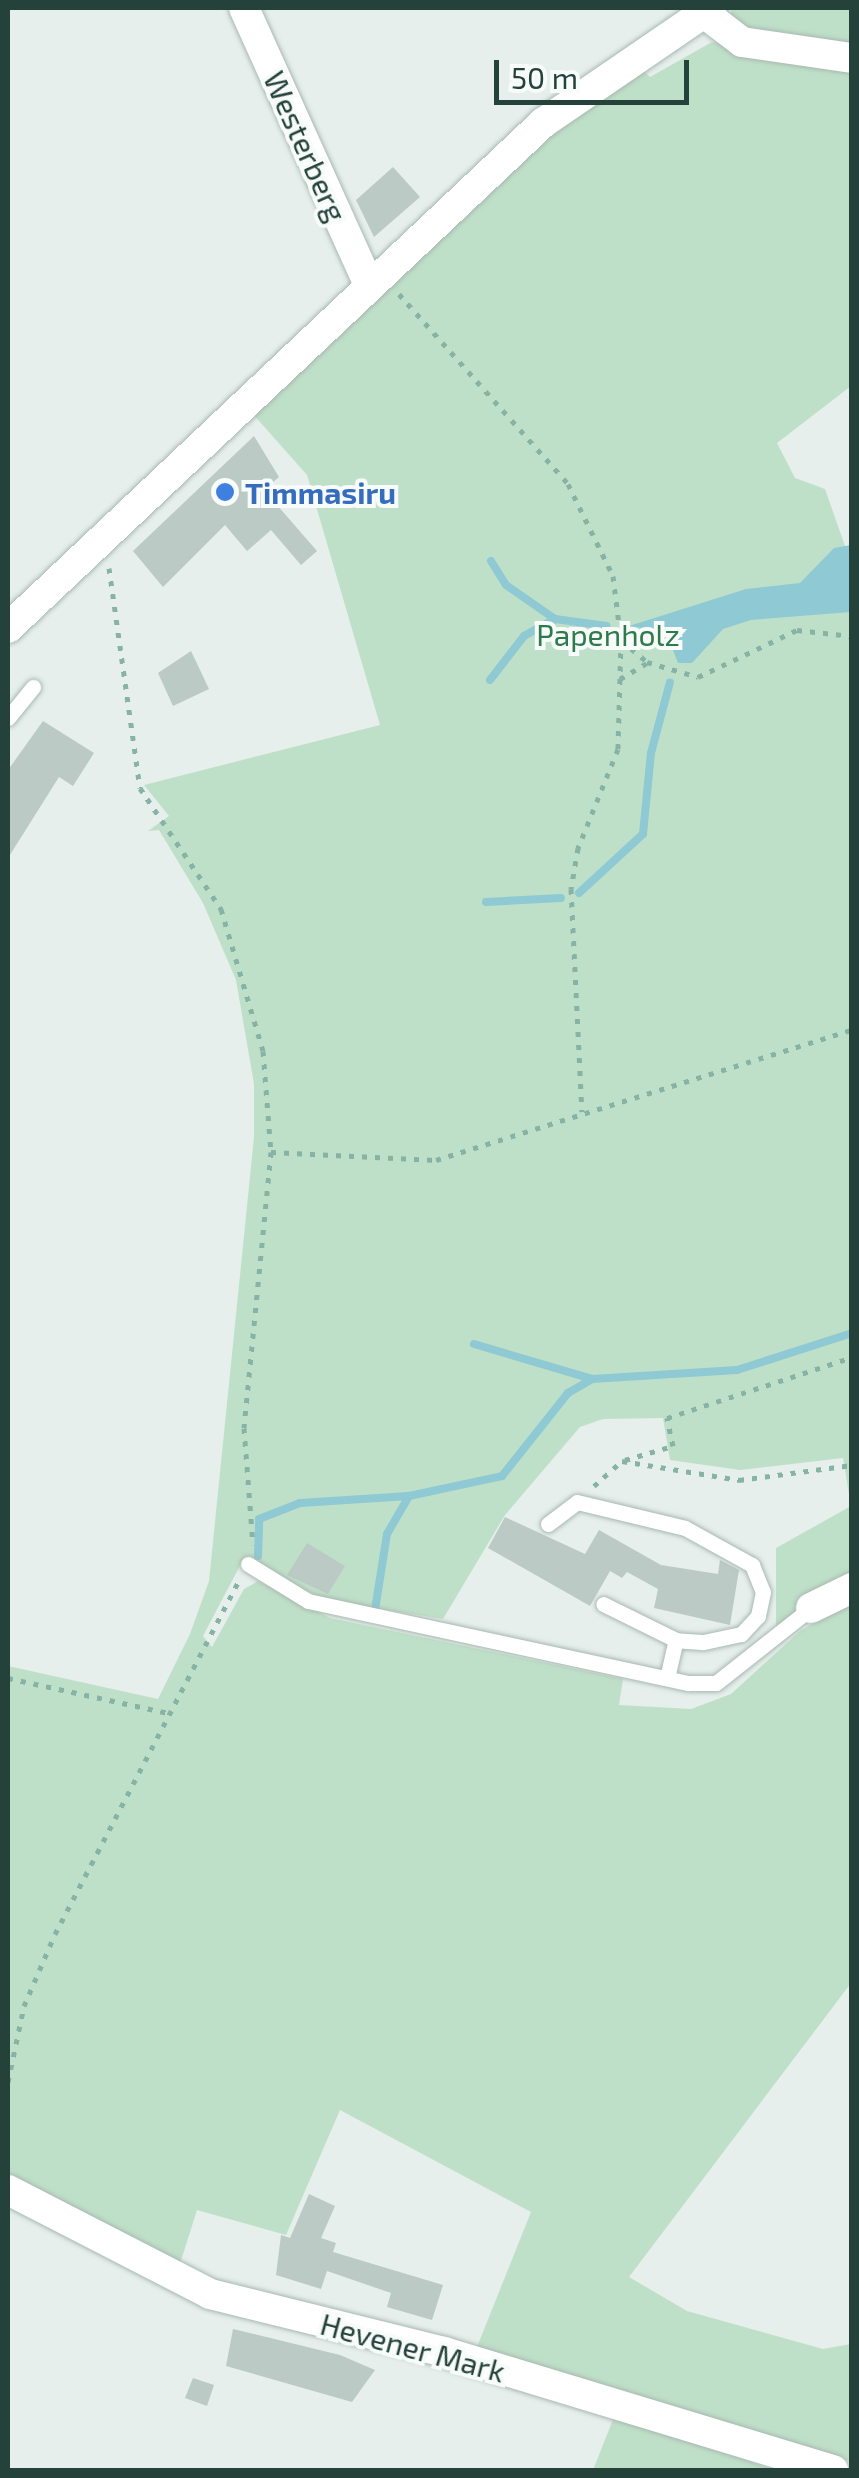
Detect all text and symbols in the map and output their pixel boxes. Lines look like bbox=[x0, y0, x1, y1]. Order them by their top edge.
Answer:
scale bar bbox=[499, 40, 694, 102]
text: 50 m bbox=[511, 59, 578, 95]
street label: Westerberg bbox=[257, 65, 355, 227]
place label: Timmasiru bbox=[245, 474, 396, 510]
marker: Timmasiru bbox=[214, 481, 236, 503]
park label: Papenholz bbox=[536, 616, 680, 652]
street label: Hevener Mark bbox=[316, 2305, 510, 2389]

